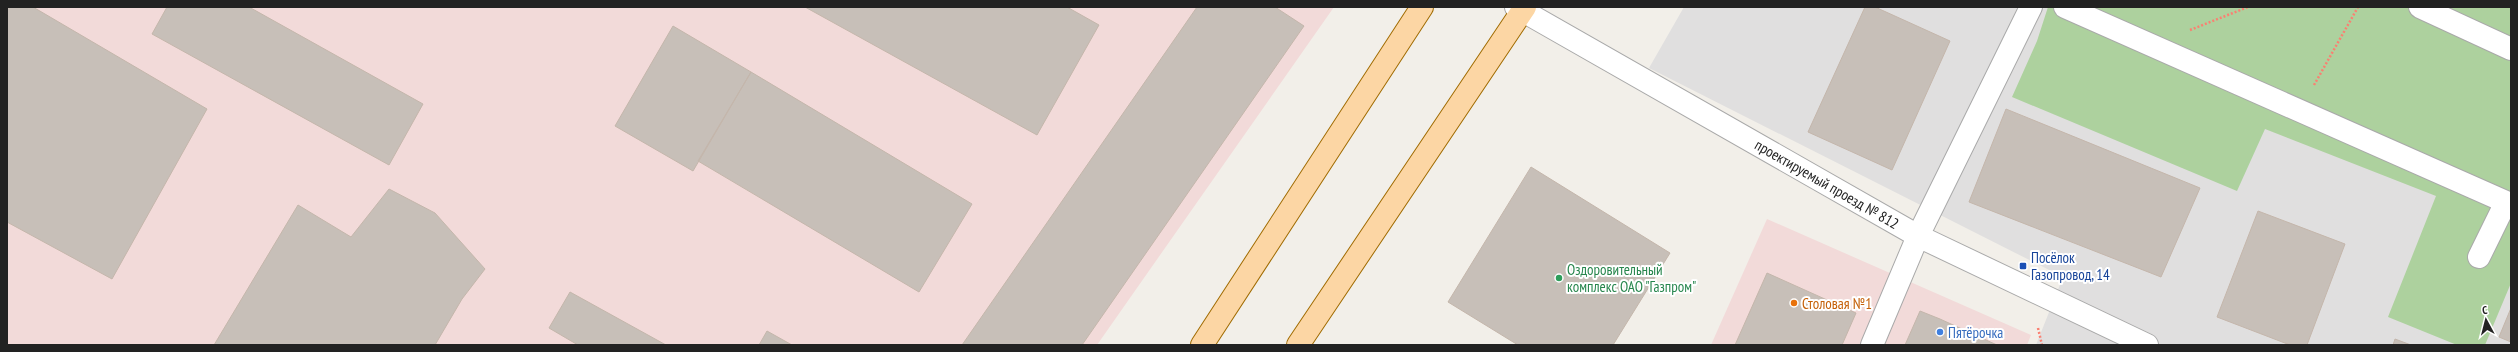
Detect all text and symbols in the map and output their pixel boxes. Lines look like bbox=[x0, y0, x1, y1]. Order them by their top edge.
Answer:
street label: проектируемый проезд № 812 bbox=[1752, 135, 1902, 233]
place label: Посёлок Газопровод, 14 bbox=[2031, 248, 2110, 284]
place label: Оздоровительный комплекс ОАО "Газпром" bbox=[1567, 260, 1696, 296]
marker: Посёлок Газопровод, 14 bbox=[2018, 261, 2028, 271]
marker: Оздоровительный комплекс ОАО "Газпром" bbox=[1554, 273, 1564, 283]
place label: Столовая №1 bbox=[1802, 294, 1872, 313]
marker: Столовая №1 bbox=[1789, 298, 1799, 308]
north arrow bbox=[2466, 300, 2506, 340]
text: С bbox=[2481, 303, 2488, 317]
place label: Пятёрочка bbox=[1948, 323, 2003, 342]
marker: Пятёрочка bbox=[1935, 327, 1945, 337]

